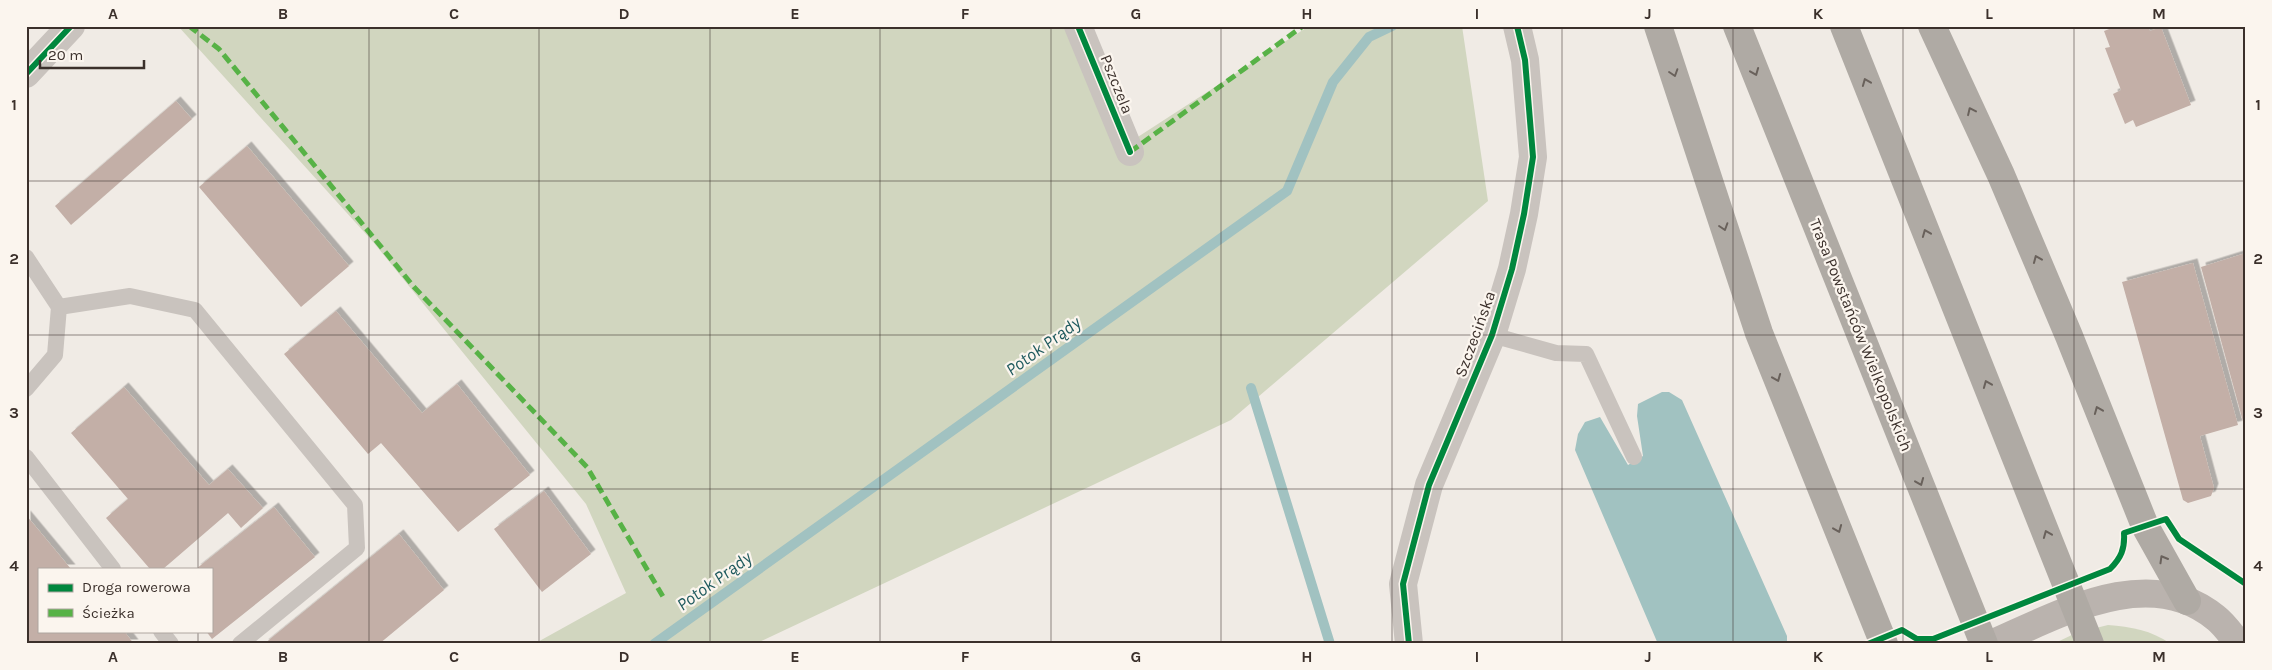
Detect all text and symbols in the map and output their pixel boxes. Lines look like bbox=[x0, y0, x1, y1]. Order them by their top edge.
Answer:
text: A bbox=[108, 4, 118, 23]
text: B bbox=[278, 4, 288, 23]
text: C bbox=[449, 4, 459, 23]
text: D bbox=[619, 4, 630, 23]
text: E bbox=[790, 4, 800, 23]
text: F bbox=[961, 4, 970, 23]
text: G bbox=[1131, 4, 1141, 23]
text: H bbox=[1301, 4, 1313, 23]
text: I bbox=[1475, 4, 1479, 23]
text: J bbox=[1644, 4, 1652, 23]
text: K bbox=[1813, 4, 1824, 23]
text: L bbox=[1985, 4, 1993, 23]
text: M bbox=[2152, 4, 2166, 23]
scale bar bbox=[40, 38, 144, 70]
text: 20 m bbox=[48, 46, 83, 64]
street label: Pszczela bbox=[1097, 52, 1137, 116]
one-way arrow bbox=[1749, 67, 1759, 75]
one-way arrow bbox=[1668, 68, 1678, 76]
one-way arrow bbox=[1862, 78, 1872, 87]
text: 1 bbox=[11, 95, 17, 114]
text: 1 bbox=[2255, 95, 2261, 114]
one-way arrow bbox=[1967, 107, 1977, 116]
street label: Trasa Powstańców Wielkopolskich bbox=[1806, 216, 1916, 454]
one-way arrow bbox=[1719, 222, 1729, 231]
one-way arrow bbox=[1922, 229, 1932, 238]
text: 2 bbox=[9, 249, 19, 268]
text: 2 bbox=[2253, 249, 2263, 268]
one-way arrow bbox=[2032, 255, 2043, 264]
street label: Szczecińska bbox=[1451, 288, 1499, 380]
water label: Potok Prądy bbox=[1001, 311, 1086, 381]
one-way arrow bbox=[1771, 373, 1782, 382]
one-way arrow bbox=[1982, 380, 1993, 389]
text: 3 bbox=[9, 403, 19, 422]
text: 3 bbox=[2253, 403, 2263, 422]
one-way arrow bbox=[2094, 406, 2105, 415]
one-way arrow bbox=[1913, 477, 1924, 486]
one-way arrow bbox=[1832, 524, 1842, 533]
one-way arrow bbox=[2043, 531, 2053, 539]
water label: Potok Prądy bbox=[672, 546, 757, 616]
one-way arrow bbox=[2159, 555, 2169, 564]
text: 4 bbox=[9, 556, 19, 575]
text: 4 bbox=[2253, 556, 2263, 575]
legend bbox=[38, 568, 212, 632]
text: Droga rowerowa bbox=[82, 578, 191, 596]
text: Ścieżka bbox=[82, 604, 135, 622]
text: A bbox=[108, 647, 118, 666]
text: B bbox=[278, 647, 288, 666]
text: C bbox=[449, 647, 459, 666]
text: D bbox=[619, 647, 630, 666]
text: E bbox=[790, 647, 800, 666]
text: F bbox=[961, 647, 970, 666]
text: G bbox=[1131, 647, 1141, 666]
text: H bbox=[1301, 647, 1313, 666]
text: I bbox=[1475, 647, 1479, 666]
text: J bbox=[1644, 647, 1652, 666]
text: K bbox=[1813, 647, 1824, 666]
text: L bbox=[1985, 647, 1993, 666]
text: M bbox=[2152, 647, 2166, 666]

